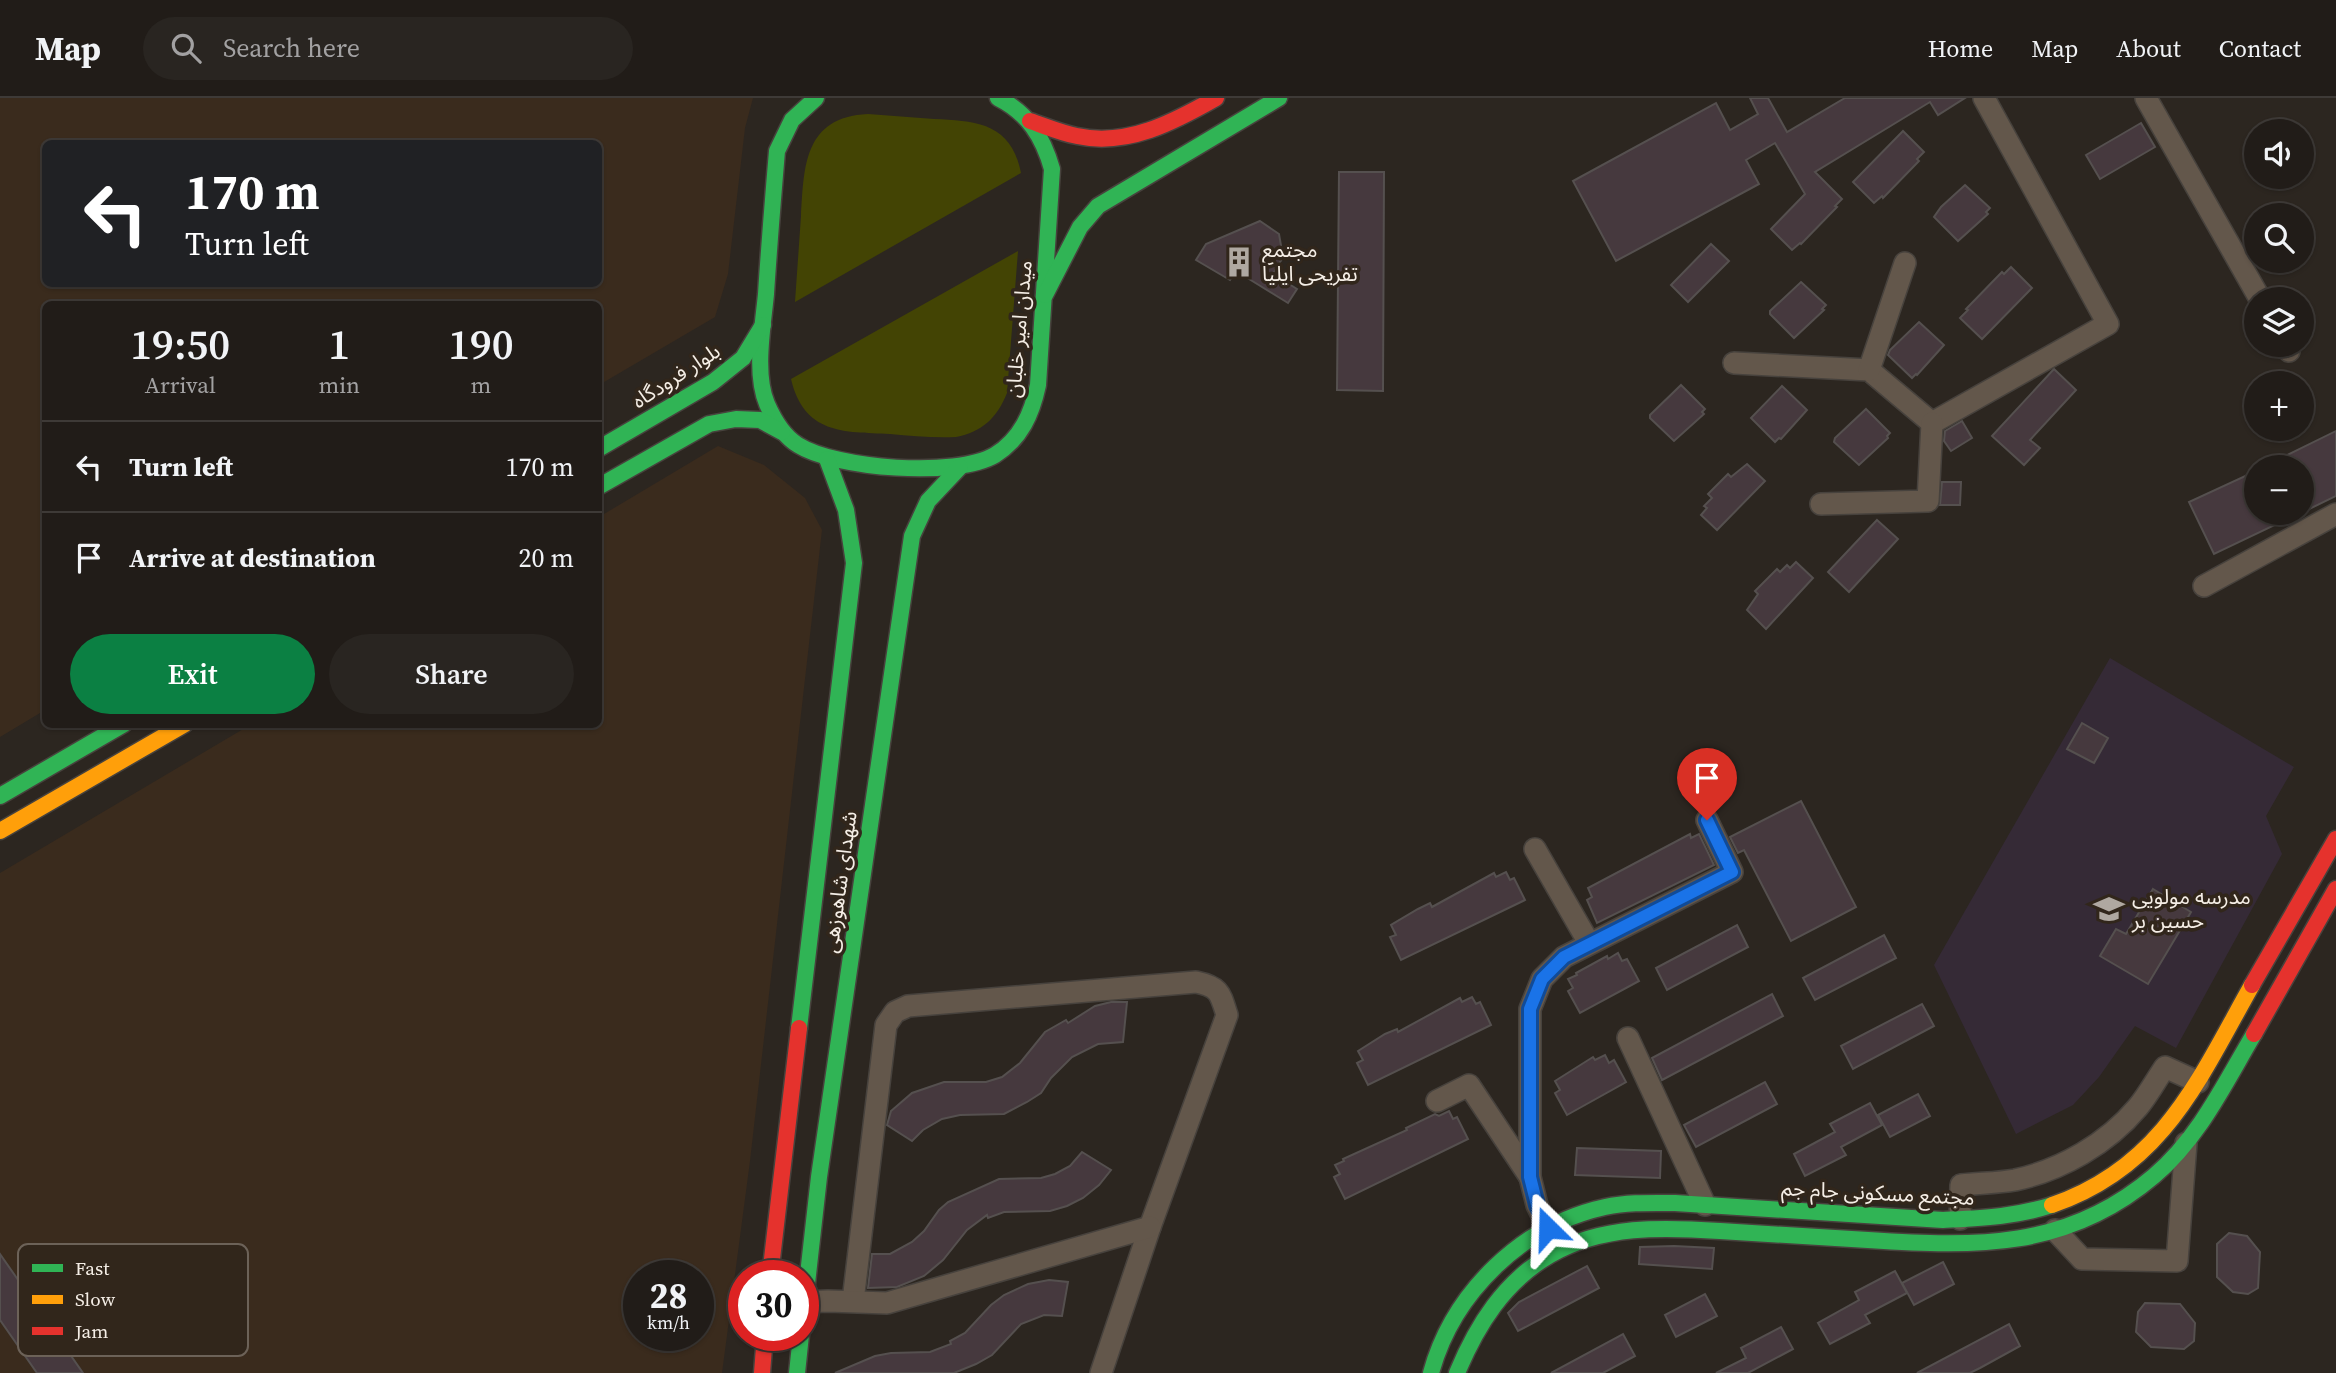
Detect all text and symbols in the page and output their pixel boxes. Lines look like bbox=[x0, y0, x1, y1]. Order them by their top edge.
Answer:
search box bbox=[143, 17, 633, 80]
text: Map bbox=[35, 26, 101, 71]
icon: search bbox=[167, 29, 205, 67]
text: Search here bbox=[223, 30, 360, 66]
text: Home bbox=[1928, 32, 1993, 65]
text: Map bbox=[2031, 32, 2078, 65]
text: About bbox=[2116, 32, 2181, 65]
text: Contact bbox=[2219, 32, 2301, 65]
map controls bbox=[2244, 119, 2314, 525]
button: sound bbox=[2244, 119, 2314, 189]
text: 170 m bbox=[185, 158, 320, 225]
icon: left bbox=[70, 168, 161, 259]
button: search bbox=[2244, 203, 2314, 273]
text: Turn left bbox=[185, 222, 309, 266]
place label: مجتمع تفریحی ایلیا bbox=[1262, 235, 1358, 288]
building icon: مجتمع تفریحی ایلیا bbox=[1222, 245, 1256, 279]
street label: میدان امیر خلبان bbox=[998, 259, 1039, 399]
button: layers bbox=[2244, 287, 2314, 357]
text: 19:50 bbox=[130, 315, 230, 373]
text: 1 bbox=[328, 315, 350, 373]
text: 190 bbox=[448, 315, 514, 373]
street label: بلوار فرودگاه bbox=[626, 336, 725, 415]
text: Arrival bbox=[145, 369, 216, 401]
text: min bbox=[318, 369, 360, 401]
text: m bbox=[471, 369, 491, 401]
button: + bbox=[2244, 371, 2314, 441]
icon: left bbox=[70, 448, 108, 486]
text: Turn left bbox=[129, 449, 233, 485]
text: 170 m bbox=[506, 449, 574, 485]
button: − bbox=[2244, 455, 2314, 525]
icon: arrive bbox=[70, 539, 108, 577]
text: Arrive at destination bbox=[129, 540, 376, 576]
text: 20 m bbox=[519, 540, 574, 576]
button: Exit bbox=[70, 634, 315, 714]
button: Share bbox=[329, 634, 574, 714]
pin bbox=[1677, 748, 1737, 820]
icon: arrive bbox=[1688, 759, 1726, 797]
street label: شهدای شاهوزهی bbox=[815, 809, 864, 955]
place label: مدرسه مولویی حسین بر bbox=[2131, 882, 2251, 935]
school or university icon: مدرسه مولویی حسین بر bbox=[2092, 892, 2126, 926]
street label: مجتمع مسکونی جام جم bbox=[1781, 1173, 1975, 1214]
position arrow bbox=[1511, 1191, 1585, 1265]
legend bbox=[18, 1244, 248, 1356]
text: Fast bbox=[75, 1255, 110, 1281]
speed limit sign: 30 bbox=[728, 1260, 819, 1351]
text: 28 bbox=[650, 1272, 687, 1320]
text: Slow bbox=[75, 1286, 116, 1312]
text: km/h bbox=[647, 1310, 690, 1335]
text: Jam bbox=[74, 1318, 108, 1344]

